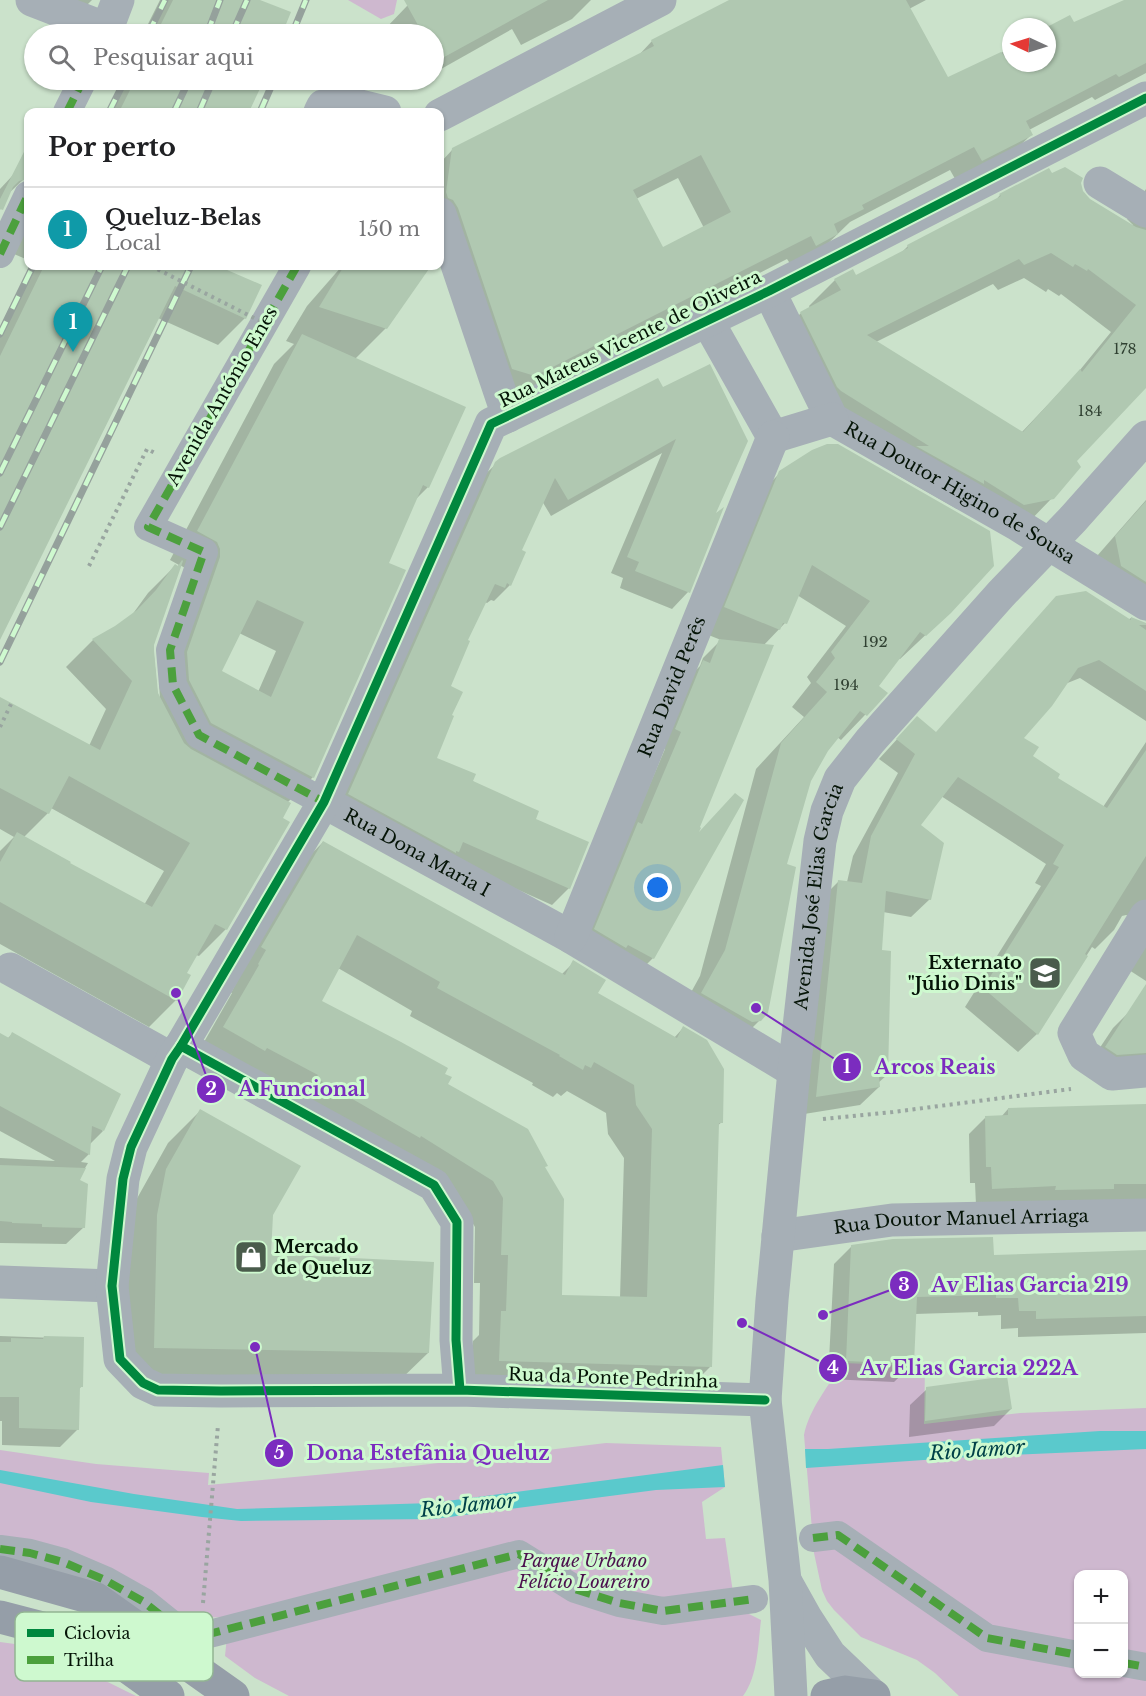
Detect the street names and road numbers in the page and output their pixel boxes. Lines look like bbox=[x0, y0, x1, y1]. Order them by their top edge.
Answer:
street label: Rua Mateus Vicente de Oliveira bbox=[495, 266, 765, 412]
street label: Avenida António Enes bbox=[161, 303, 282, 490]
street label: Rua Doutor Higino de Sousa bbox=[840, 417, 1079, 568]
street label: Rua David Perês bbox=[634, 613, 710, 760]
street label: Avenida José Elias Garcia bbox=[790, 780, 848, 1012]
street label: Rua Dona Maria I bbox=[340, 804, 494, 902]
street label: Rua Doutor Manuel Arriaga bbox=[832, 1205, 1089, 1239]
street label: Rua da Ponte Pedrinha bbox=[508, 1363, 719, 1393]

